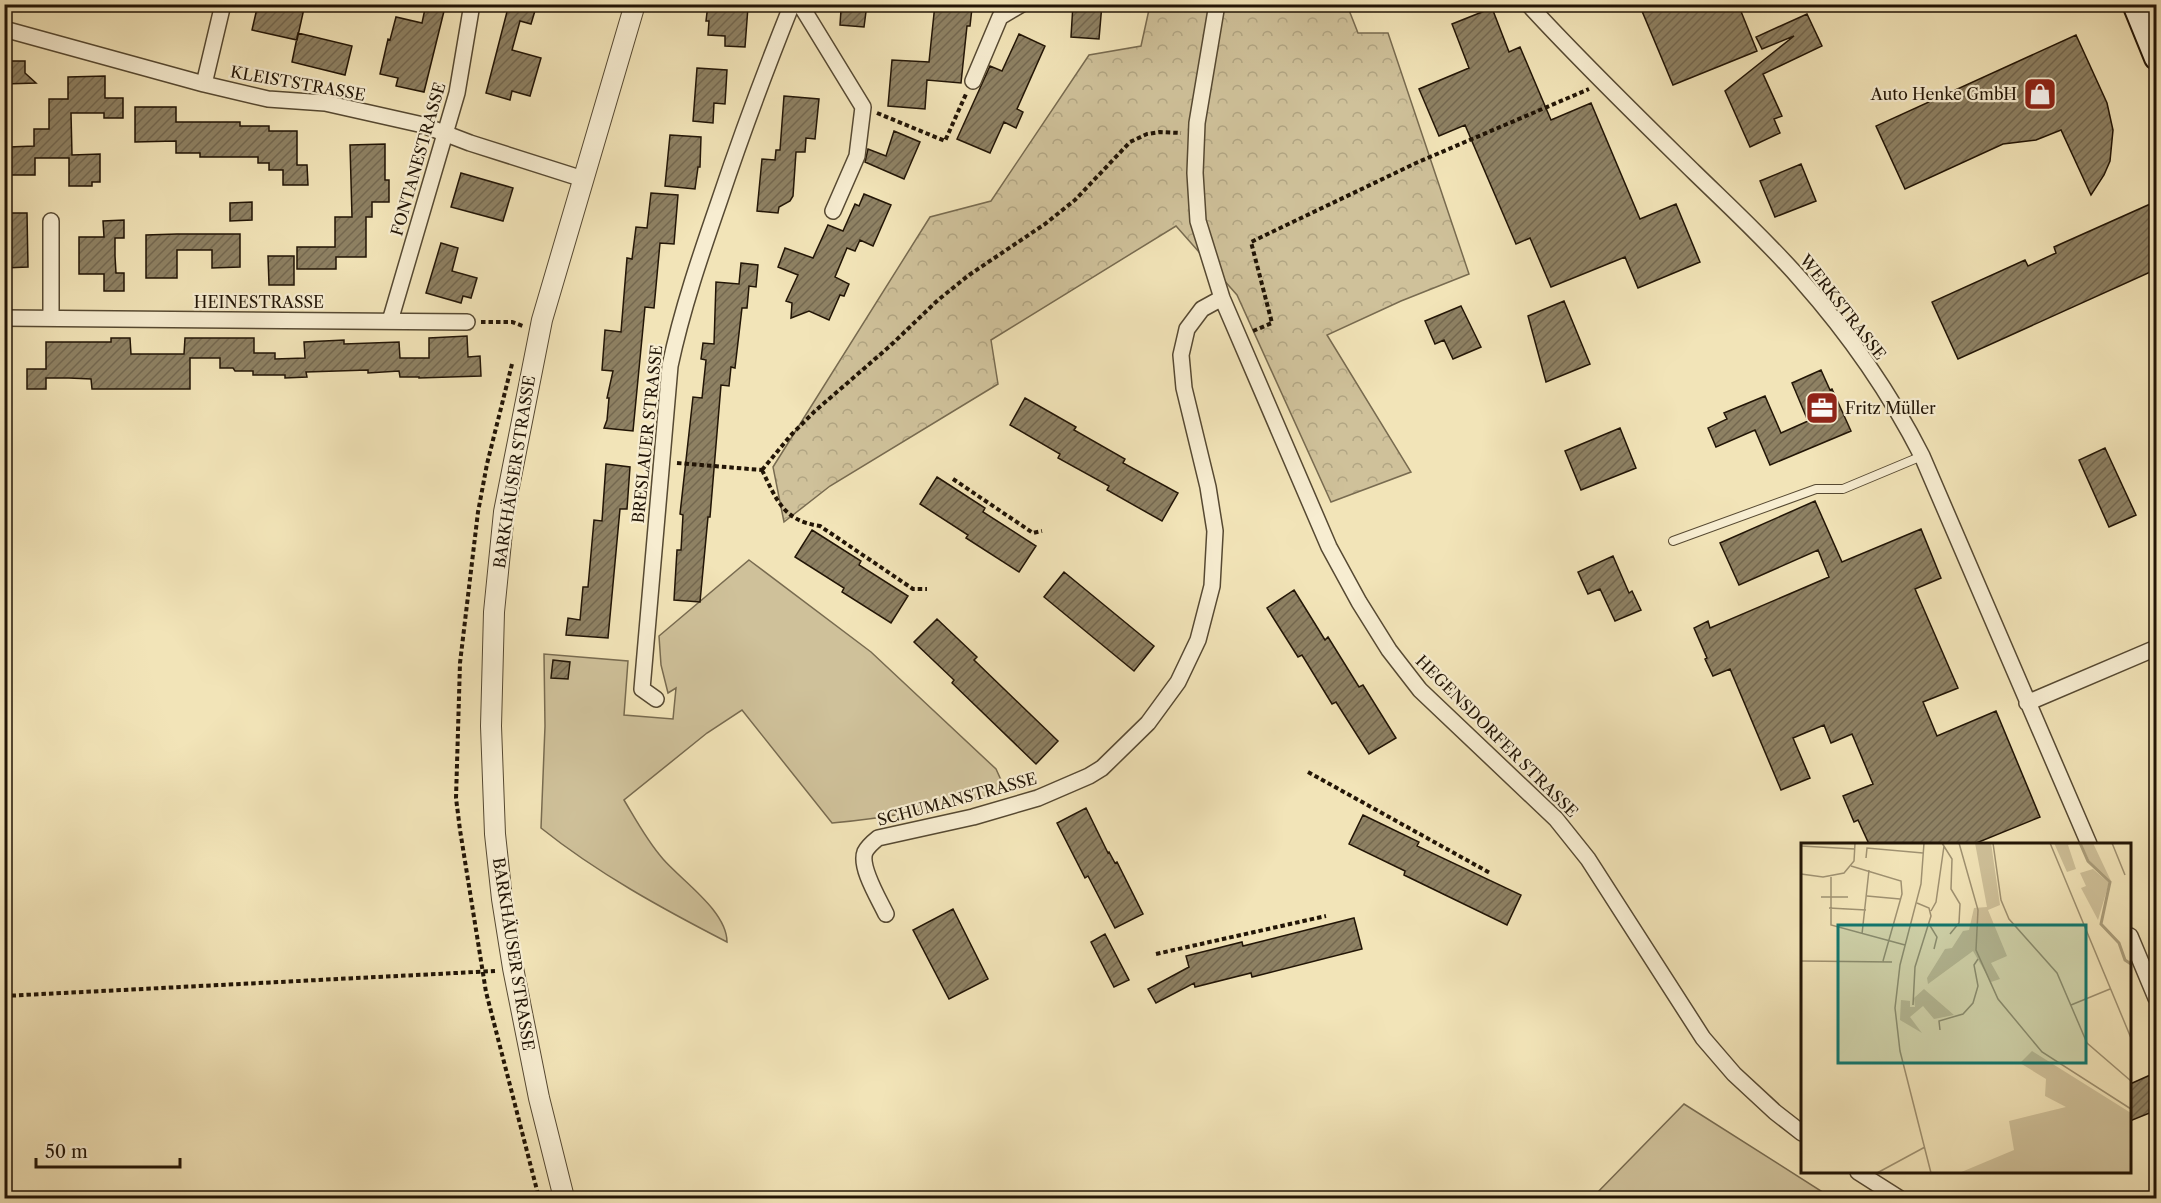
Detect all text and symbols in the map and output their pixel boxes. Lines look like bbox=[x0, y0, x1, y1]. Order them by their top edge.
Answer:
street label: KLEISTSTRASSE bbox=[229, 61, 367, 105]
shop icon: Auto Henke GmbH bbox=[2022, 76, 2058, 112]
street label: FONTANESTRASSE bbox=[386, 80, 450, 238]
place label: Auto Henke GmbH bbox=[1870, 84, 2017, 104]
street label: WERKSTRASSE bbox=[1795, 250, 1890, 364]
street label: HEINESTRASSE bbox=[194, 292, 324, 312]
street label: BRESLAUER STRASSE bbox=[628, 344, 666, 524]
street label: BARKHÄUSER STRASSE bbox=[489, 374, 539, 570]
office icon: Fritz Müller bbox=[1804, 390, 1840, 426]
place label: Fritz Müller bbox=[1845, 398, 1936, 418]
street label: HEGENSDORFER STRASSE bbox=[1412, 651, 1582, 821]
street label: SCHUMANSTRASSE bbox=[875, 768, 1039, 830]
inset map bbox=[1801, 843, 2131, 1173]
street label: BARKHÄUSER STRASSE bbox=[489, 856, 539, 1052]
scale bar bbox=[36, 1131, 180, 1169]
text: 50 m bbox=[45, 1141, 88, 1163]

